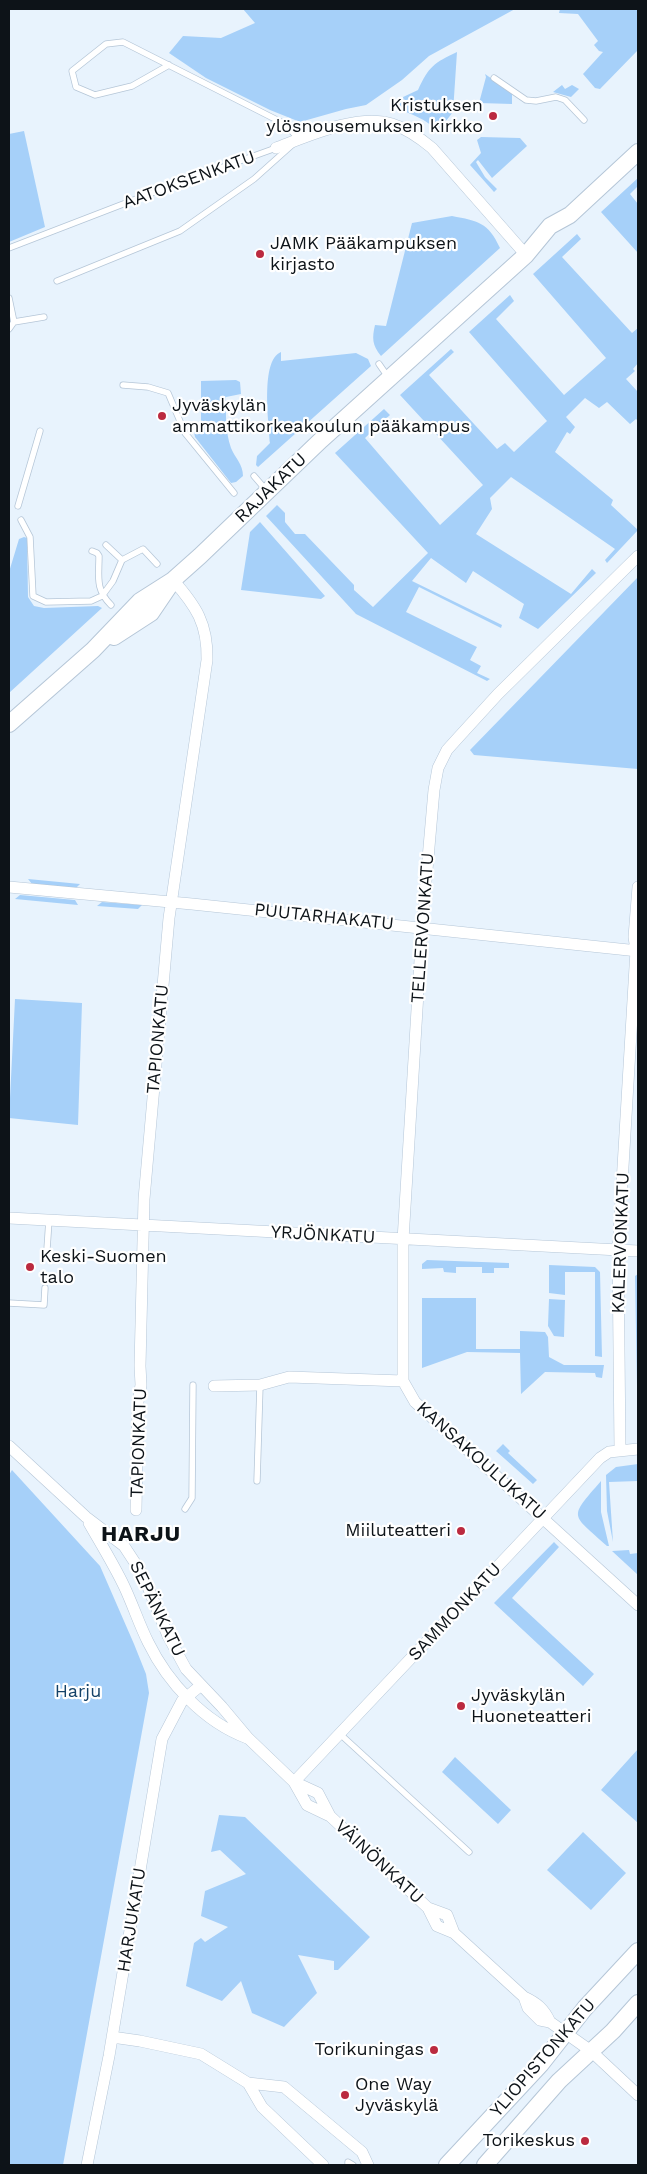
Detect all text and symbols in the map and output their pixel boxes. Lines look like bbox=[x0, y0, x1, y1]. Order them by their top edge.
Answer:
place label: Kristuksen ylösnousemuksen kirkko bbox=[266, 95, 483, 138]
marker: Kristuksen ylösnousemuksen kirkko bbox=[487, 110, 499, 122]
street label: AATOKSENKATU bbox=[120, 146, 258, 214]
place label: JAMK Pääkampuksen kirjasto bbox=[270, 233, 457, 276]
marker: JAMK Pääkampuksen kirjasto bbox=[254, 248, 266, 260]
place label: Jyväskylän ammattikorkeakoulun pääkampus bbox=[172, 395, 470, 438]
marker: Jyväskylän ammattikorkeakoulun pääkampus bbox=[156, 410, 168, 422]
street label: RAJAKATU bbox=[231, 449, 311, 527]
street label: TELLERVONKATU bbox=[407, 852, 439, 1004]
street label: PUUTARHAKATU bbox=[253, 899, 395, 935]
street label: TAPIONKATU bbox=[142, 983, 174, 1095]
street label: KALERVONKATU bbox=[608, 1172, 634, 1314]
street label: YRJÖNKATU bbox=[270, 1221, 376, 1249]
place label: Keski-Suomen talo bbox=[40, 1246, 167, 1288]
marker: Keski-Suomen talo bbox=[24, 1261, 36, 1273]
street label: TAPIONKATU bbox=[126, 1388, 152, 1498]
street label: KANSAKOULUKATU bbox=[412, 1397, 550, 1525]
place label: Miiluteatteri bbox=[345, 1520, 451, 1542]
district label: HARJU bbox=[100, 1522, 182, 1548]
marker: Miiluteatteri bbox=[455, 1525, 467, 1537]
street label: SEPÄNKATU bbox=[125, 1558, 189, 1660]
street label: SAMMONKATU bbox=[404, 1558, 506, 1666]
park label: Harju bbox=[55, 1681, 101, 1703]
place label: Jyväskylän Huoneteatteri bbox=[471, 1685, 591, 1728]
marker: Jyväskylän Huoneteatteri bbox=[455, 1700, 467, 1712]
street label: VÄINÖNKATU bbox=[330, 1815, 428, 1909]
street label: HARJUKATU bbox=[113, 1866, 151, 1974]
street label: YLIOPISTONKATU bbox=[486, 1994, 600, 2122]
place label: Torikuningas bbox=[315, 2039, 424, 2061]
marker: Torikuningas bbox=[428, 2044, 440, 2056]
place label: One Way Jyväskylä bbox=[355, 2074, 438, 2116]
marker: One Way Jyväskylä bbox=[339, 2089, 351, 2101]
place label: Torikeskus bbox=[483, 2130, 575, 2152]
marker: Torikeskus bbox=[579, 2135, 591, 2147]

